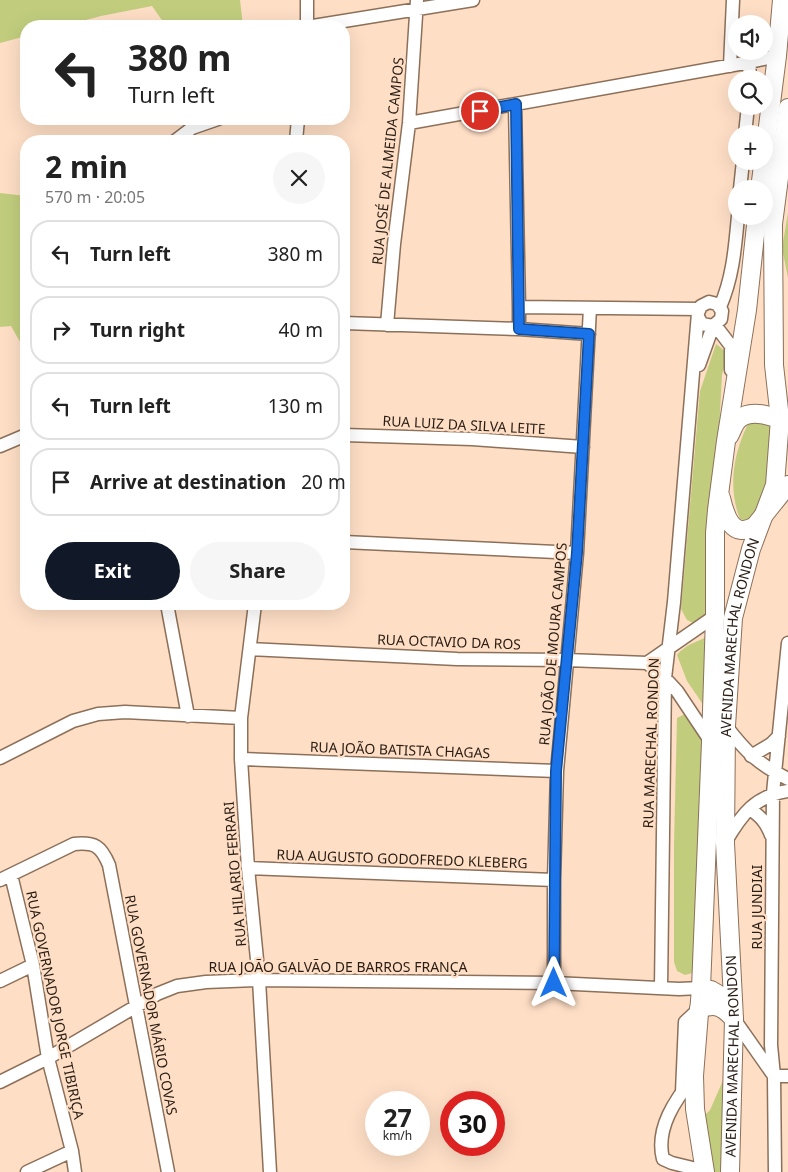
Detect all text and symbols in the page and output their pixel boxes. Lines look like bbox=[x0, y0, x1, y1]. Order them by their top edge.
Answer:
map controls bbox=[728, 15, 773, 225]
button: sound bbox=[728, 15, 773, 60]
text: 380 m bbox=[128, 34, 231, 81]
icon: left bbox=[45, 40, 110, 105]
street label: RUA JOSÉ DE ALMEIDA CAMPOS bbox=[367, 56, 408, 266]
button: search bbox=[728, 70, 773, 115]
text: Turn left bbox=[128, 79, 215, 109]
pin bbox=[459, 90, 501, 132]
icon: arrive bbox=[466, 97, 494, 125]
button: + bbox=[728, 125, 773, 170]
text: 2 min bbox=[45, 146, 128, 187]
button: close bbox=[273, 152, 325, 204]
button: − bbox=[728, 180, 773, 225]
text: 570 m · 20:05 bbox=[45, 186, 145, 208]
icon: left bbox=[47, 240, 75, 268]
text: Turn left bbox=[90, 241, 171, 267]
text: 380 m bbox=[268, 241, 323, 267]
icon: right bbox=[47, 316, 75, 344]
text: Turn right bbox=[90, 317, 185, 343]
text: 40 m bbox=[279, 317, 323, 343]
icon: left bbox=[47, 392, 75, 420]
text: Turn left bbox=[90, 393, 171, 419]
text: 130 m bbox=[268, 393, 323, 419]
street label: RUA LUIZ DA SILVA LEITE bbox=[382, 411, 546, 438]
icon: arrive bbox=[47, 468, 75, 496]
text: Arrive at destination bbox=[90, 469, 286, 495]
text: 20 m bbox=[301, 469, 346, 495]
street label: AVENIDA MARECHAL RONDON bbox=[716, 535, 763, 737]
street label: RUA JOÃO DE MOURA CAMPOS bbox=[534, 541, 571, 746]
button: Exit bbox=[45, 542, 180, 600]
button: Share bbox=[190, 542, 325, 600]
street label: RUA OCTAVIO DA ROS bbox=[377, 629, 522, 654]
street label: RUA MARECHAL RONDON bbox=[638, 657, 663, 829]
street label: RUA JOÃO BATISTA CHAGAS bbox=[309, 737, 491, 762]
street label: RUA HILARIO FERRARI bbox=[219, 800, 250, 947]
street label: RUA AUGUSTO GODOFREDO KLEBERG bbox=[276, 845, 528, 872]
street label: RUA JUNDIAI bbox=[747, 864, 766, 949]
street label: RUA GOVERNADOR JORGE TIBIRIÇA bbox=[22, 889, 89, 1121]
street label: RUA GOVERNADOR MÁRIO COVAS bbox=[121, 893, 182, 1117]
street label: AVENIDA MARECHAL RONDON bbox=[720, 955, 743, 1157]
position arrow bbox=[527, 956, 579, 1008]
street label: RUA JOÃO GALVÃO DE BARROS FRANÇA bbox=[208, 957, 468, 976]
speed limit sign: 30 bbox=[440, 1091, 505, 1156]
text: 27 bbox=[383, 1100, 412, 1134]
text: km/h bbox=[383, 1127, 412, 1144]

